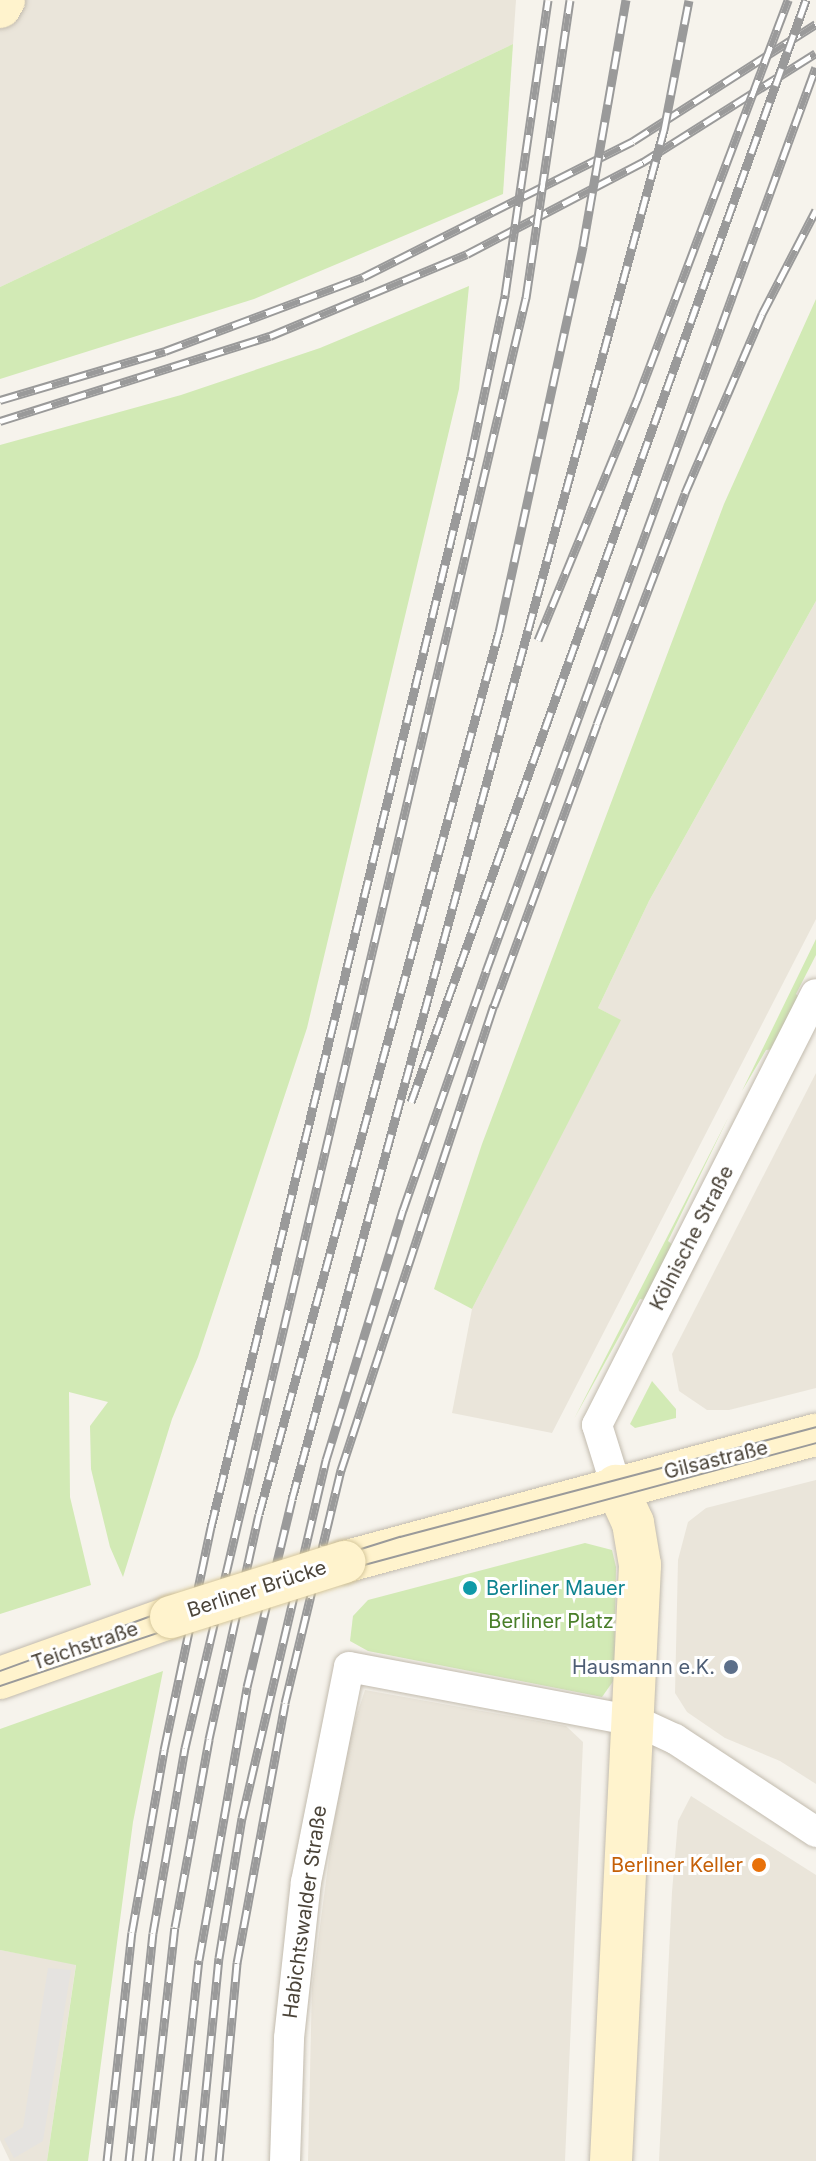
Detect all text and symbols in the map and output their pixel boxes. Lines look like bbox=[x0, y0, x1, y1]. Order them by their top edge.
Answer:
street label: Kölnische Straße bbox=[645, 1162, 739, 1314]
street label: Gilsastraße bbox=[662, 1436, 770, 1484]
street label: Berliner Brücke bbox=[184, 1555, 330, 1623]
place label: Berliner Mauer bbox=[486, 1576, 625, 1600]
marker: Berliner Mauer bbox=[461, 1579, 479, 1597]
park label: Berliner Platz bbox=[488, 1609, 614, 1633]
street label: Teichstraße bbox=[29, 1617, 141, 1675]
place label: Hausmann e.K. bbox=[572, 1655, 715, 1679]
marker: Hausmann e.K. bbox=[722, 1658, 740, 1676]
street label: Habichtswalder Straße bbox=[278, 1804, 332, 2020]
place label: Berliner Keller bbox=[611, 1853, 743, 1877]
marker: Berliner Keller bbox=[750, 1856, 768, 1874]

